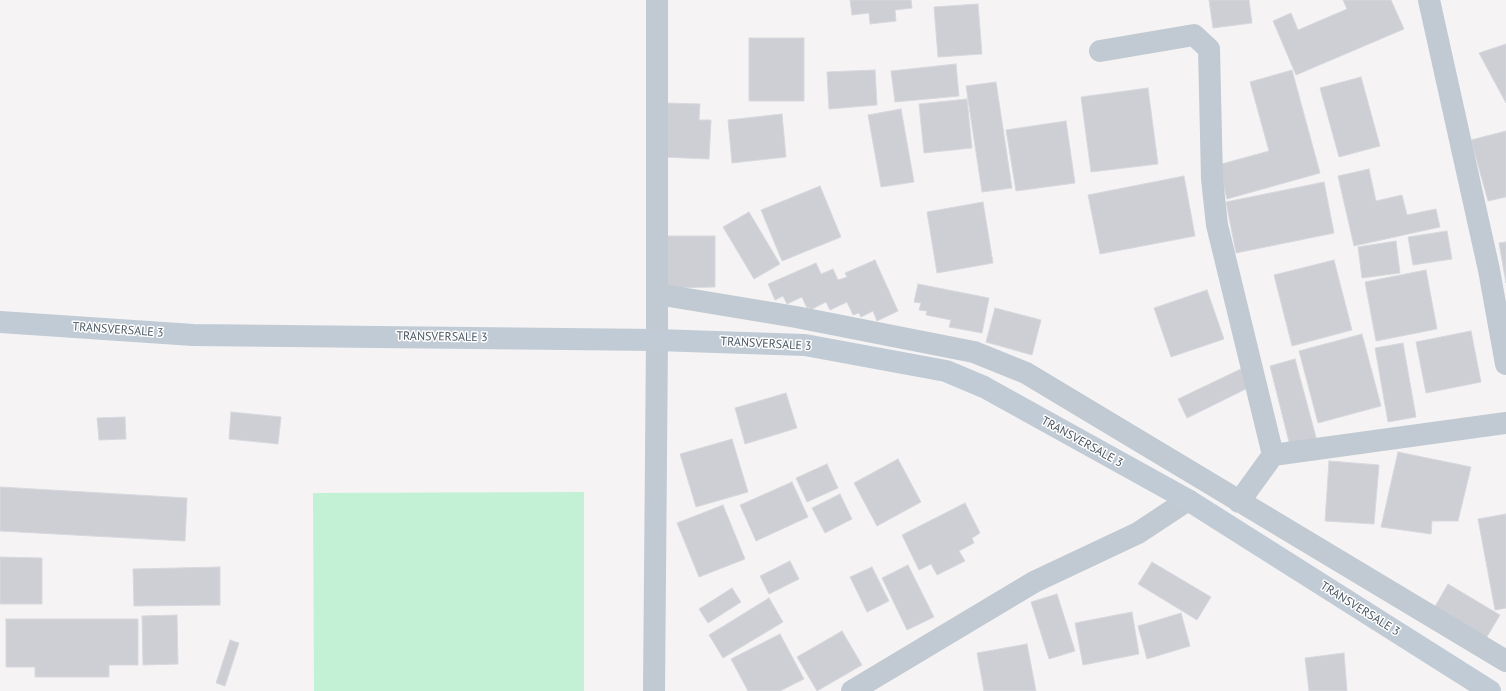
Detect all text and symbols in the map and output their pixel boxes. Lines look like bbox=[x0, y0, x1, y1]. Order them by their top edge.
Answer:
street label: TRANSVERSALE 3 bbox=[72, 320, 164, 340]
street label: TRANSVERSALE 3 bbox=[396, 329, 488, 345]
street label: TRANSVERSALE 3 bbox=[720, 334, 812, 354]
street label: TRANSVERSALE 3 bbox=[1039, 414, 1125, 470]
street label: TRANSVERSALE 3 bbox=[1318, 579, 1402, 639]

